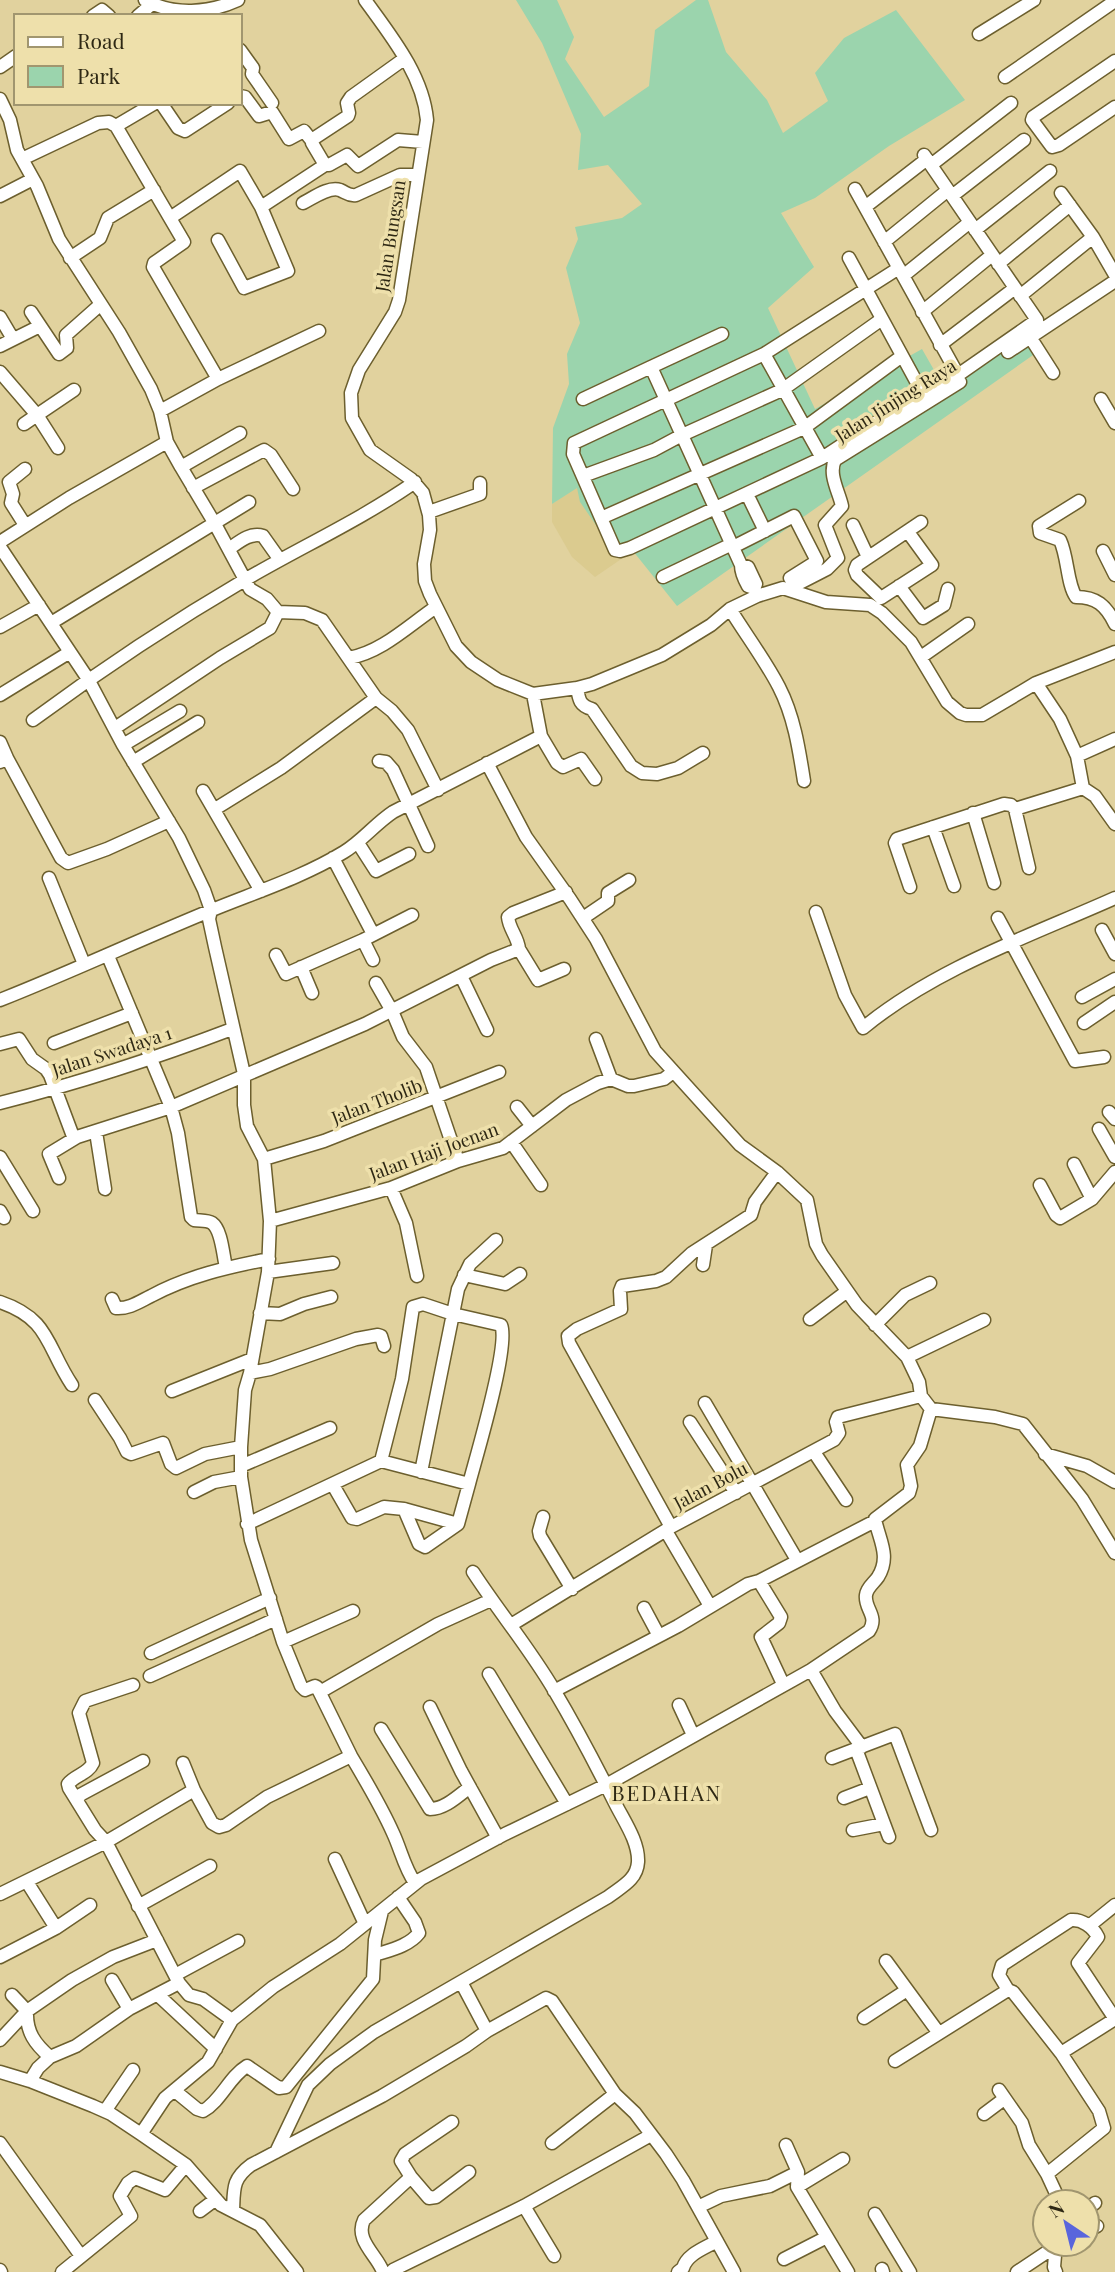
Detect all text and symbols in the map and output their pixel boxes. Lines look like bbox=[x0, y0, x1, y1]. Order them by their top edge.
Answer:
legend bbox=[14, 14, 242, 105]
text: Road bbox=[77, 26, 125, 54]
text: Park bbox=[77, 61, 121, 89]
street label: Jalan Bungsan bbox=[369, 178, 411, 295]
street label: Jalan Jinjing Raya bbox=[829, 353, 961, 448]
street label: Jalan Swadaya 1 bbox=[48, 1020, 175, 1082]
street label: Jalan Tholib bbox=[327, 1073, 425, 1130]
street label: Jalan Haji Joenan bbox=[365, 1116, 502, 1186]
street label: Jalan Bolu bbox=[669, 1455, 752, 1515]
district label: BEDAHAN bbox=[612, 1778, 722, 1806]
north arrow bbox=[1031, 2188, 1101, 2258]
text: N bbox=[1043, 2194, 1069, 2223]

